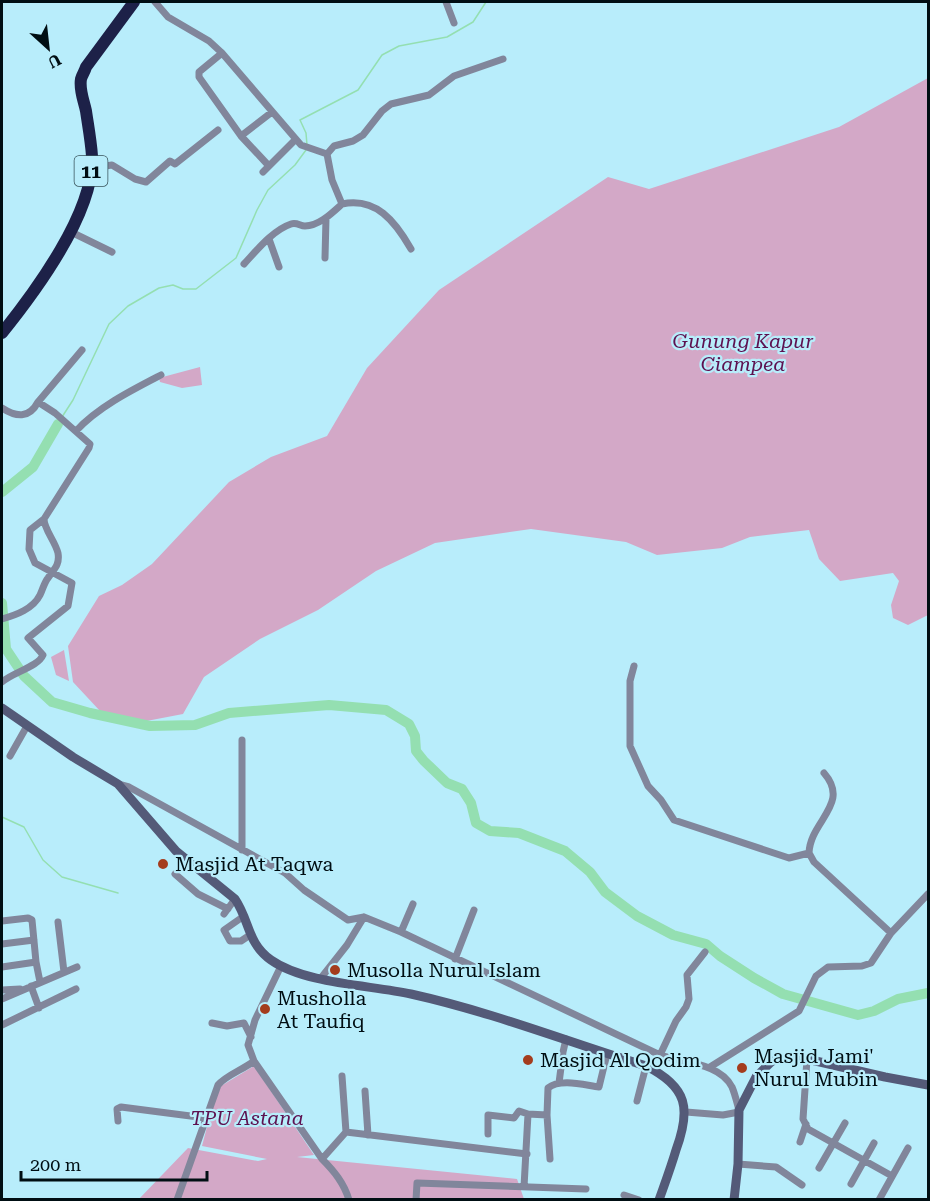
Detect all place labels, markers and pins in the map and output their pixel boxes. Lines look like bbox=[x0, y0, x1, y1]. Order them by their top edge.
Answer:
place label: Masjid At Taqwa bbox=[175, 852, 333, 876]
marker: Masjid At Taqwa bbox=[156, 857, 170, 871]
place label: Musolla Nurul Islam bbox=[347, 958, 541, 982]
marker: Musolla Nurul Islam bbox=[328, 963, 342, 977]
place label: Musholla At Taufiq bbox=[277, 986, 366, 1033]
marker: Musholla At Taufiq bbox=[258, 1002, 272, 1016]
place label: Masjid Jami' Nurul Mubin bbox=[754, 1044, 878, 1091]
place label: Masjid Al Qodim bbox=[540, 1048, 701, 1072]
marker: Masjid Al Qodim bbox=[521, 1053, 535, 1067]
marker: Masjid Jami' Nurul Mubin bbox=[735, 1061, 749, 1075]

